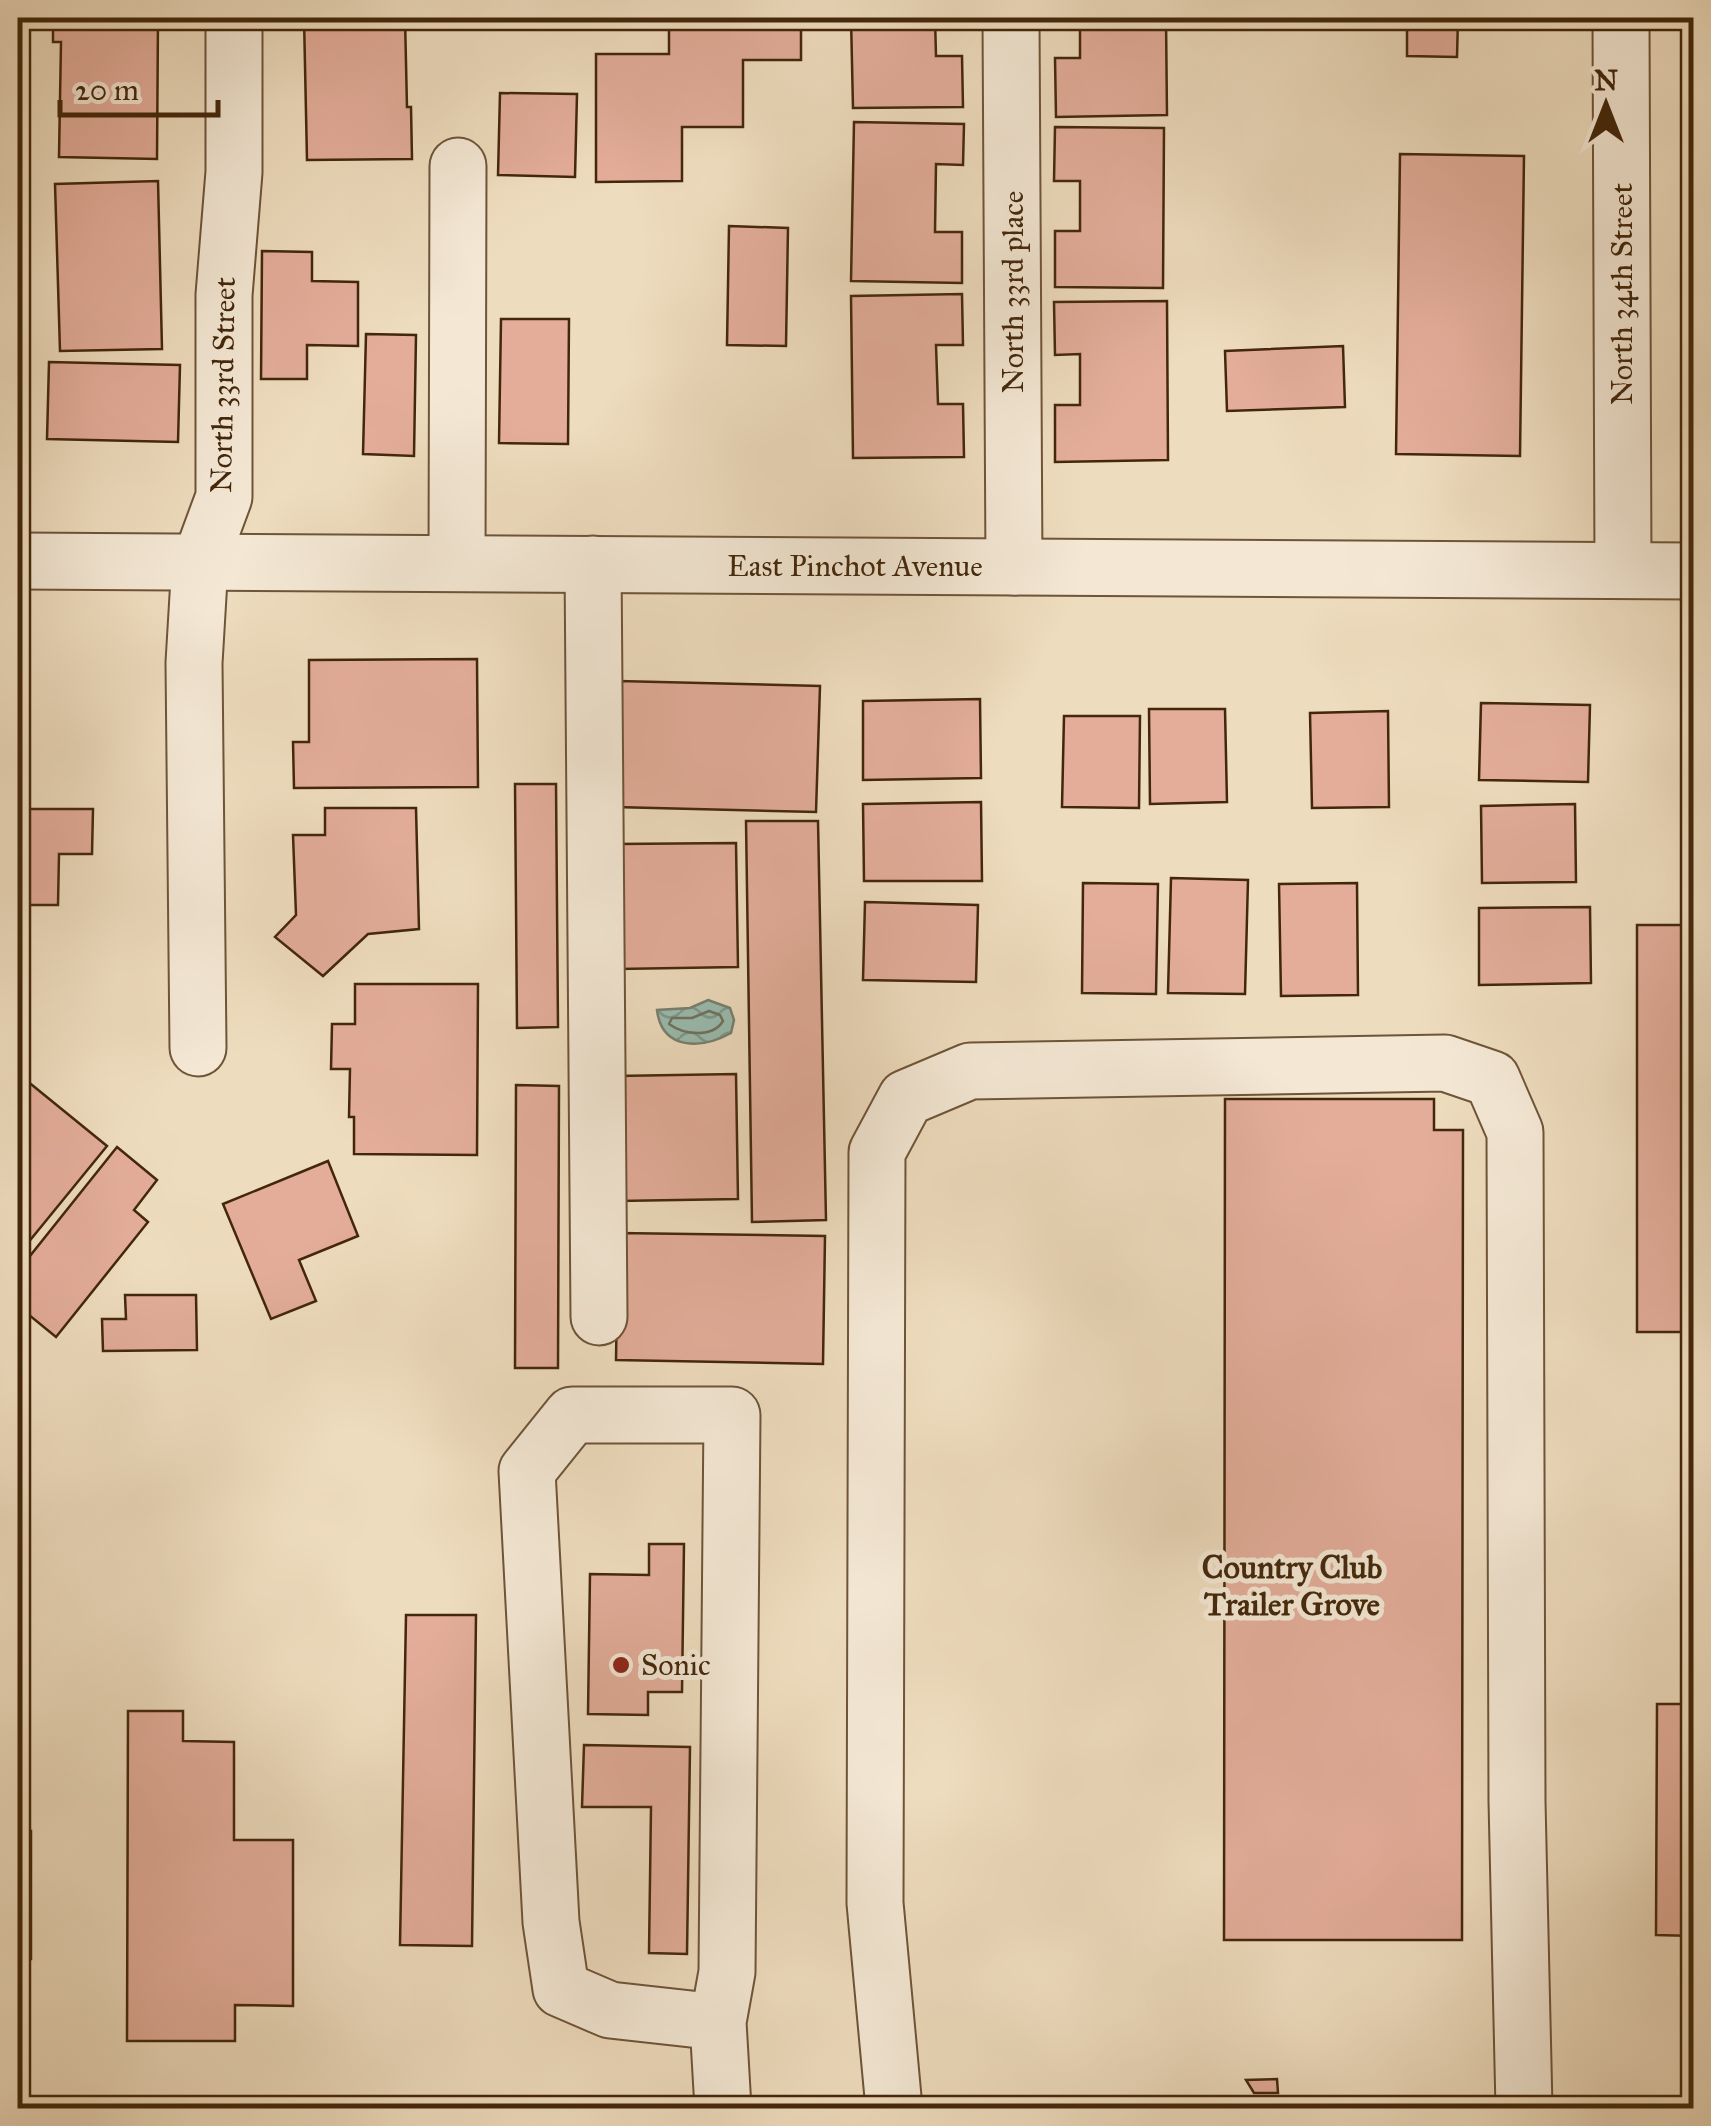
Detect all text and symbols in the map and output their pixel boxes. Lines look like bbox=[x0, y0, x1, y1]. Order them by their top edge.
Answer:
scale bar bbox=[60, 55, 218, 117]
north arrow bbox=[1556, 55, 1656, 155]
text: N bbox=[1594, 63, 1618, 98]
text: 20 m bbox=[75, 72, 139, 108]
street label: North 34th Street bbox=[1604, 183, 1640, 405]
street label: North 33rd place bbox=[995, 191, 1031, 393]
street label: North 33rd Street bbox=[203, 276, 243, 493]
street label: East Pinchot Avenue bbox=[727, 548, 983, 584]
district label: Country Club Trailer Grove bbox=[1202, 1548, 1382, 1624]
place label: Sonic bbox=[641, 1647, 711, 1683]
marker: Sonic bbox=[610, 1654, 632, 1676]

